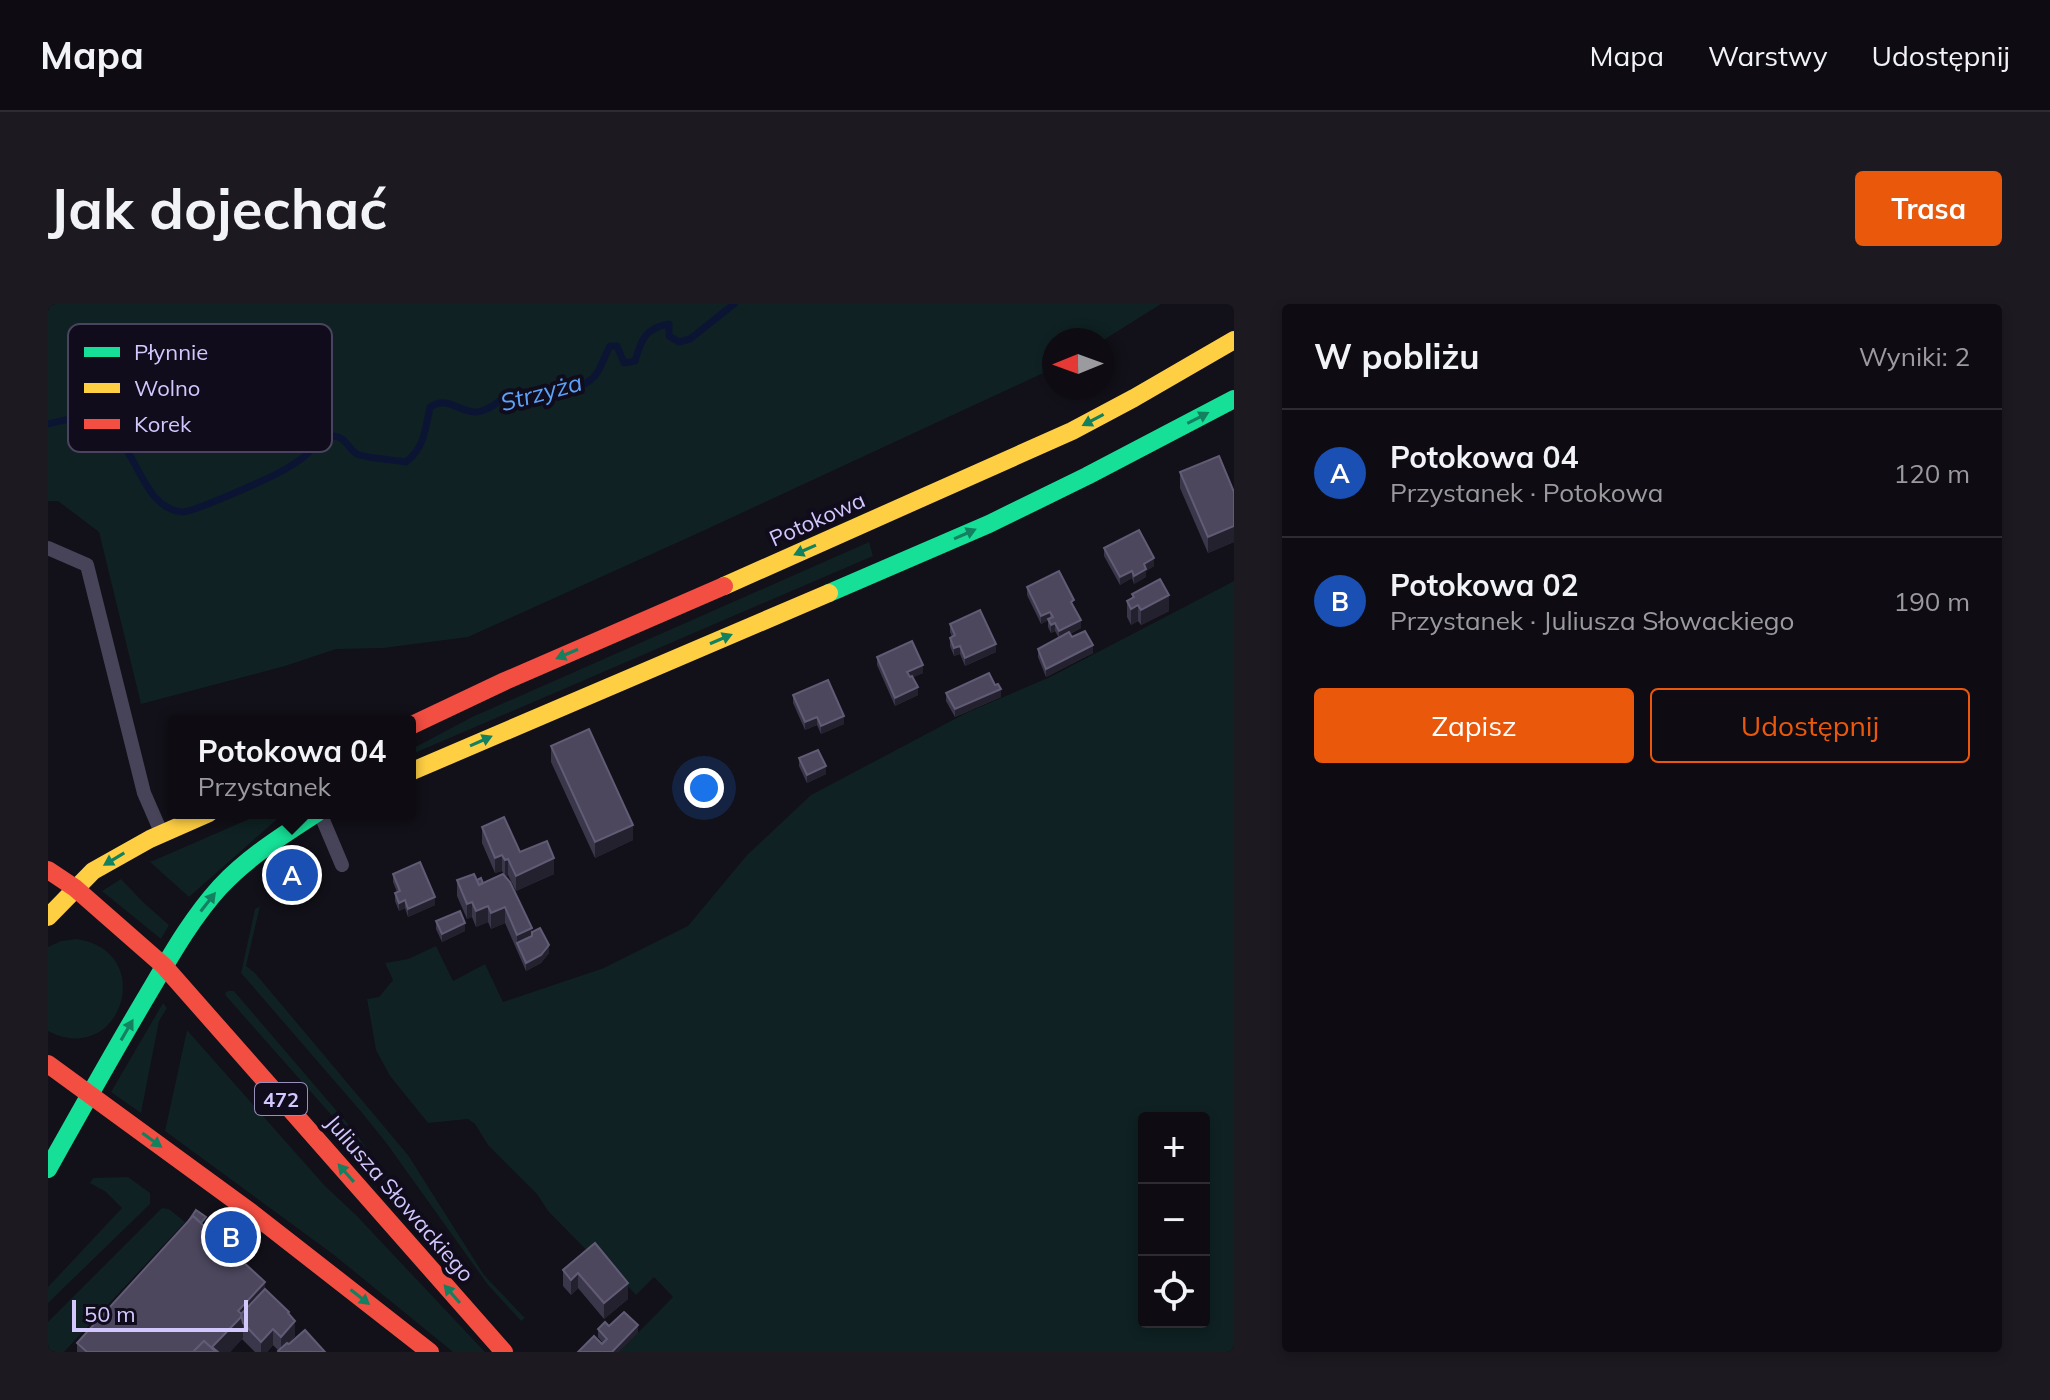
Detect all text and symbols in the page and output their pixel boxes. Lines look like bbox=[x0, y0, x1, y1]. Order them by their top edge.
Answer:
text: Mapa bbox=[40, 31, 144, 79]
text: Mapa bbox=[1590, 38, 1664, 73]
text: Warstwy bbox=[1708, 38, 1828, 73]
text: Udostępnij bbox=[1872, 38, 2010, 73]
button: Trasa bbox=[1855, 171, 2002, 246]
text: Jak dojechać bbox=[48, 173, 387, 243]
legend bbox=[68, 324, 332, 452]
north arrow bbox=[1042, 328, 1114, 400]
text: W pobliżu bbox=[1314, 335, 1480, 378]
text: Płynnie bbox=[134, 338, 208, 366]
text: Wyniki: 2 bbox=[1859, 340, 1970, 373]
water label: Strzyża bbox=[497, 367, 585, 417]
text: Wolno bbox=[134, 374, 200, 402]
text: Korek bbox=[134, 410, 192, 438]
one-way arrow bbox=[1186, 412, 1209, 425]
one-way arrow bbox=[1082, 413, 1105, 426]
text: Potokowa 04 bbox=[1390, 438, 1579, 476]
text: A bbox=[1330, 457, 1350, 490]
text: 120 m bbox=[1894, 457, 1970, 490]
text: Przystanek · Potokowa bbox=[1390, 476, 1663, 509]
street label: Potokowa bbox=[765, 485, 869, 553]
one-way arrow bbox=[953, 528, 977, 541]
one-way arrow bbox=[793, 544, 817, 557]
text: Potokowa 02 bbox=[1390, 566, 1579, 604]
text: B bbox=[1331, 585, 1349, 618]
text: 190 m bbox=[1894, 585, 1970, 618]
text: Przystanek · Juliusza Słowackiego bbox=[1390, 604, 1794, 637]
one-way arrow bbox=[709, 632, 732, 645]
one-way arrow bbox=[555, 648, 578, 661]
button: Zapisz bbox=[1314, 688, 1634, 763]
button: Udostępnij bbox=[1650, 688, 1970, 763]
popup bbox=[168, 715, 416, 819]
text: Potokowa 04 bbox=[198, 732, 386, 770]
one-way arrow bbox=[470, 734, 493, 747]
your location bbox=[684, 768, 724, 808]
text: Przystanek bbox=[198, 770, 331, 803]
pin: A bbox=[266, 845, 318, 905]
one-way arrow bbox=[103, 851, 125, 865]
one-way arrow bbox=[200, 892, 216, 912]
one-way arrow bbox=[120, 1019, 134, 1042]
road number: 472 bbox=[255, 1083, 307, 1115]
street label: Juliusza Słowackiego bbox=[320, 1108, 480, 1288]
map controls bbox=[1138, 1112, 1210, 1328]
button: + bbox=[1138, 1112, 1210, 1184]
one-way arrow bbox=[142, 1132, 163, 1148]
one-way arrow bbox=[337, 1163, 355, 1182]
button: − bbox=[1138, 1184, 1210, 1256]
pin: B bbox=[205, 1207, 257, 1267]
button: locate bbox=[1138, 1256, 1210, 1328]
one-way arrow bbox=[444, 1284, 461, 1304]
one-way arrow bbox=[350, 1288, 370, 1305]
scale bar bbox=[72, 1296, 248, 1332]
text: 50 m bbox=[84, 1300, 135, 1328]

